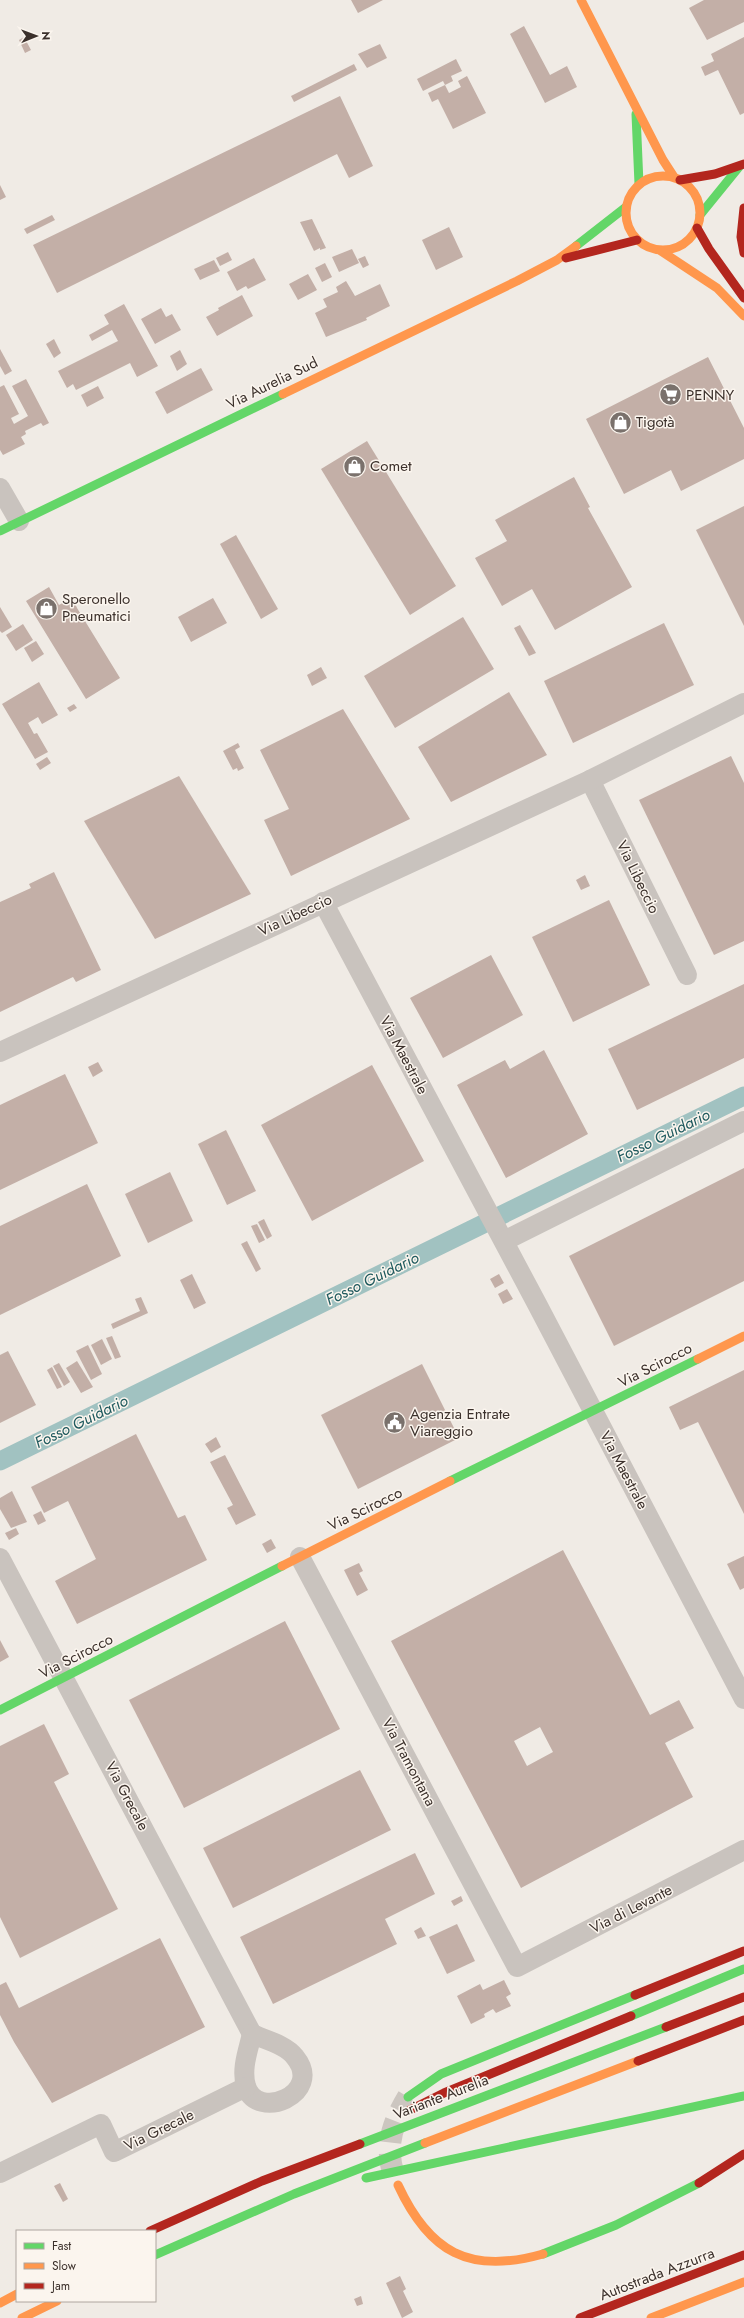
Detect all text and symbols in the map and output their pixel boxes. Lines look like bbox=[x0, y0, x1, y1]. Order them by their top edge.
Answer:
north arrow bbox=[16, 16, 56, 56]
text: N bbox=[38, 31, 54, 40]
street label: Via Aurelia Sud bbox=[223, 351, 321, 415]
supermarket icon: PENNY bbox=[658, 382, 684, 408]
place label: PENNY bbox=[686, 384, 735, 406]
shop icon: Tigotà bbox=[608, 409, 634, 435]
place label: Tigotà bbox=[636, 411, 675, 433]
shop icon: Comet bbox=[341, 453, 367, 479]
place label: Comet bbox=[370, 455, 412, 477]
place label: Speronello Pneumatici bbox=[62, 588, 131, 627]
shop icon: Speronello Pneumatici bbox=[33, 595, 59, 621]
street label: Via Libeccio bbox=[611, 837, 665, 917]
street label: Via Libeccio bbox=[255, 888, 335, 942]
street label: Via Maestrale bbox=[374, 1012, 434, 1098]
water label: Fosso Guidario bbox=[613, 1103, 714, 1168]
water label: Fosso Guidario bbox=[322, 1246, 423, 1311]
street label: Via Scirocco bbox=[614, 1337, 696, 1393]
water label: Fosso Guidario bbox=[31, 1389, 132, 1454]
place label: Agenzia Entrate Viareggio bbox=[410, 1403, 510, 1442]
public building icon: Agenzia Entrate Viareggio bbox=[382, 1410, 408, 1436]
street label: Via Maestrale bbox=[594, 1427, 654, 1513]
street label: Via Scirocco bbox=[324, 1481, 406, 1537]
street label: Via Scirocco bbox=[35, 1628, 117, 1684]
street label: Via Tramontana bbox=[376, 1714, 442, 1810]
street label: Via Grecale bbox=[100, 1758, 155, 1835]
street label: Via di Levante bbox=[586, 1879, 676, 1939]
street label: Variante Aurelia bbox=[390, 2069, 492, 2125]
street label: Via Grecale bbox=[120, 2103, 198, 2156]
legend bbox=[16, 2230, 156, 2302]
text: Fast bbox=[52, 2237, 71, 2255]
street label: Autostrada Azzurra bbox=[596, 2242, 718, 2306]
text: Slow bbox=[52, 2257, 77, 2275]
text: Jam bbox=[50, 2277, 70, 2295]

